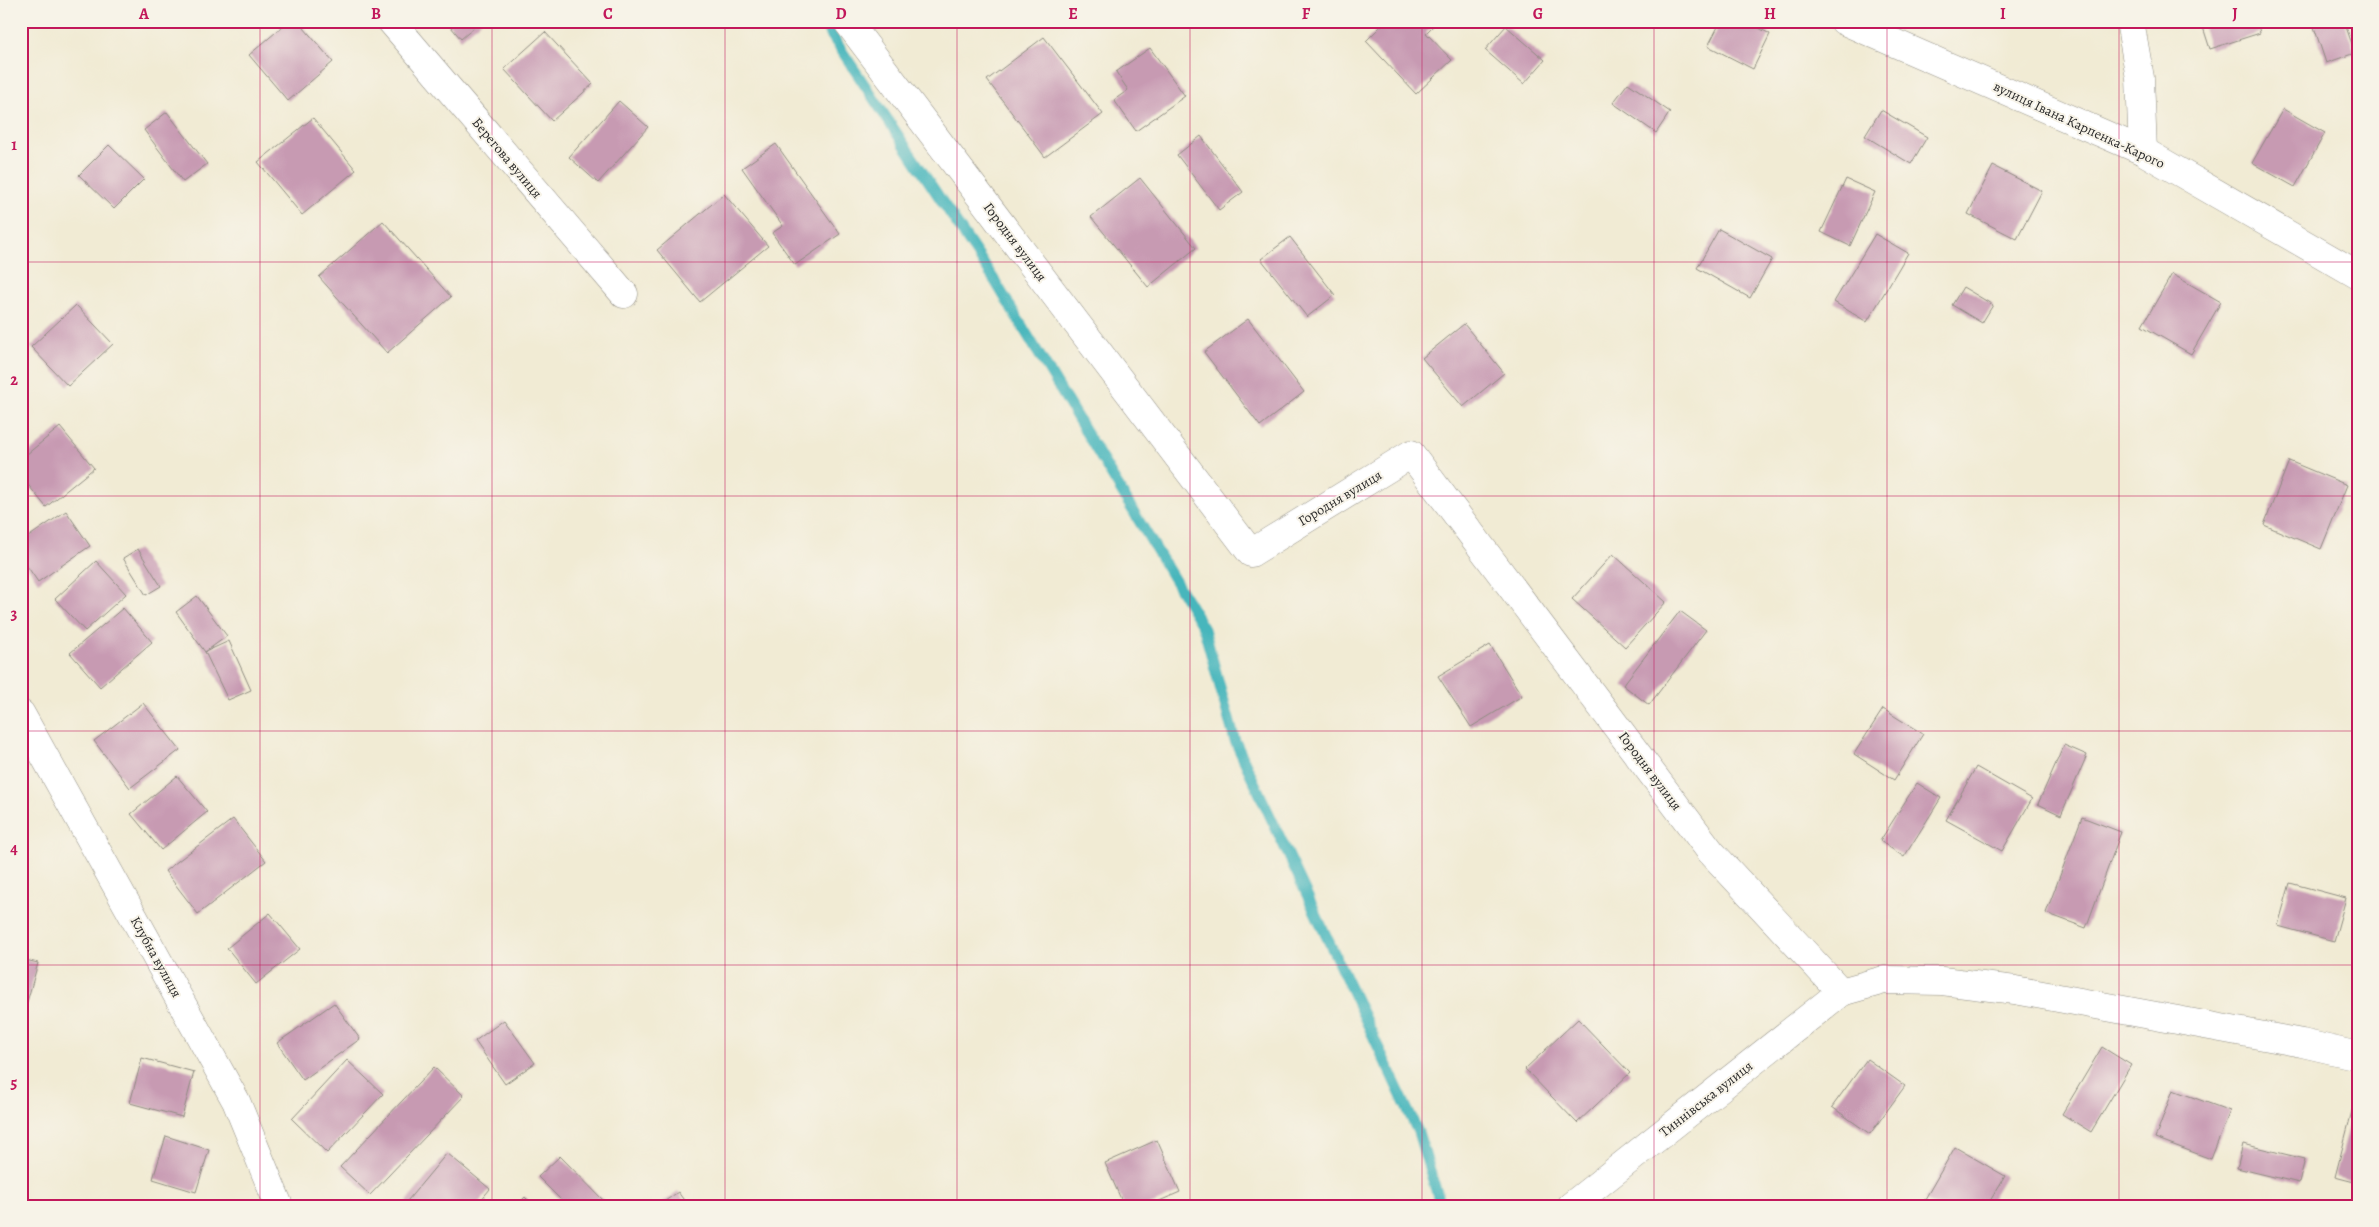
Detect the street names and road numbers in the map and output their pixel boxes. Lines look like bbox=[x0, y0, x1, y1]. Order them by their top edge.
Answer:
street label: вулиця Івана Карпенка-Карого bbox=[1990, 77, 2168, 173]
street label: Берегова вулиця bbox=[468, 114, 547, 203]
street label: Городня вулиця bbox=[979, 198, 1051, 286]
street label: Городня вулиця bbox=[1295, 465, 1386, 531]
street label: Городня вулиця bbox=[1614, 727, 1686, 815]
street label: Клубна вулиця bbox=[126, 913, 186, 1001]
street label: Тиннівська вулиця bbox=[1655, 1056, 1757, 1141]

